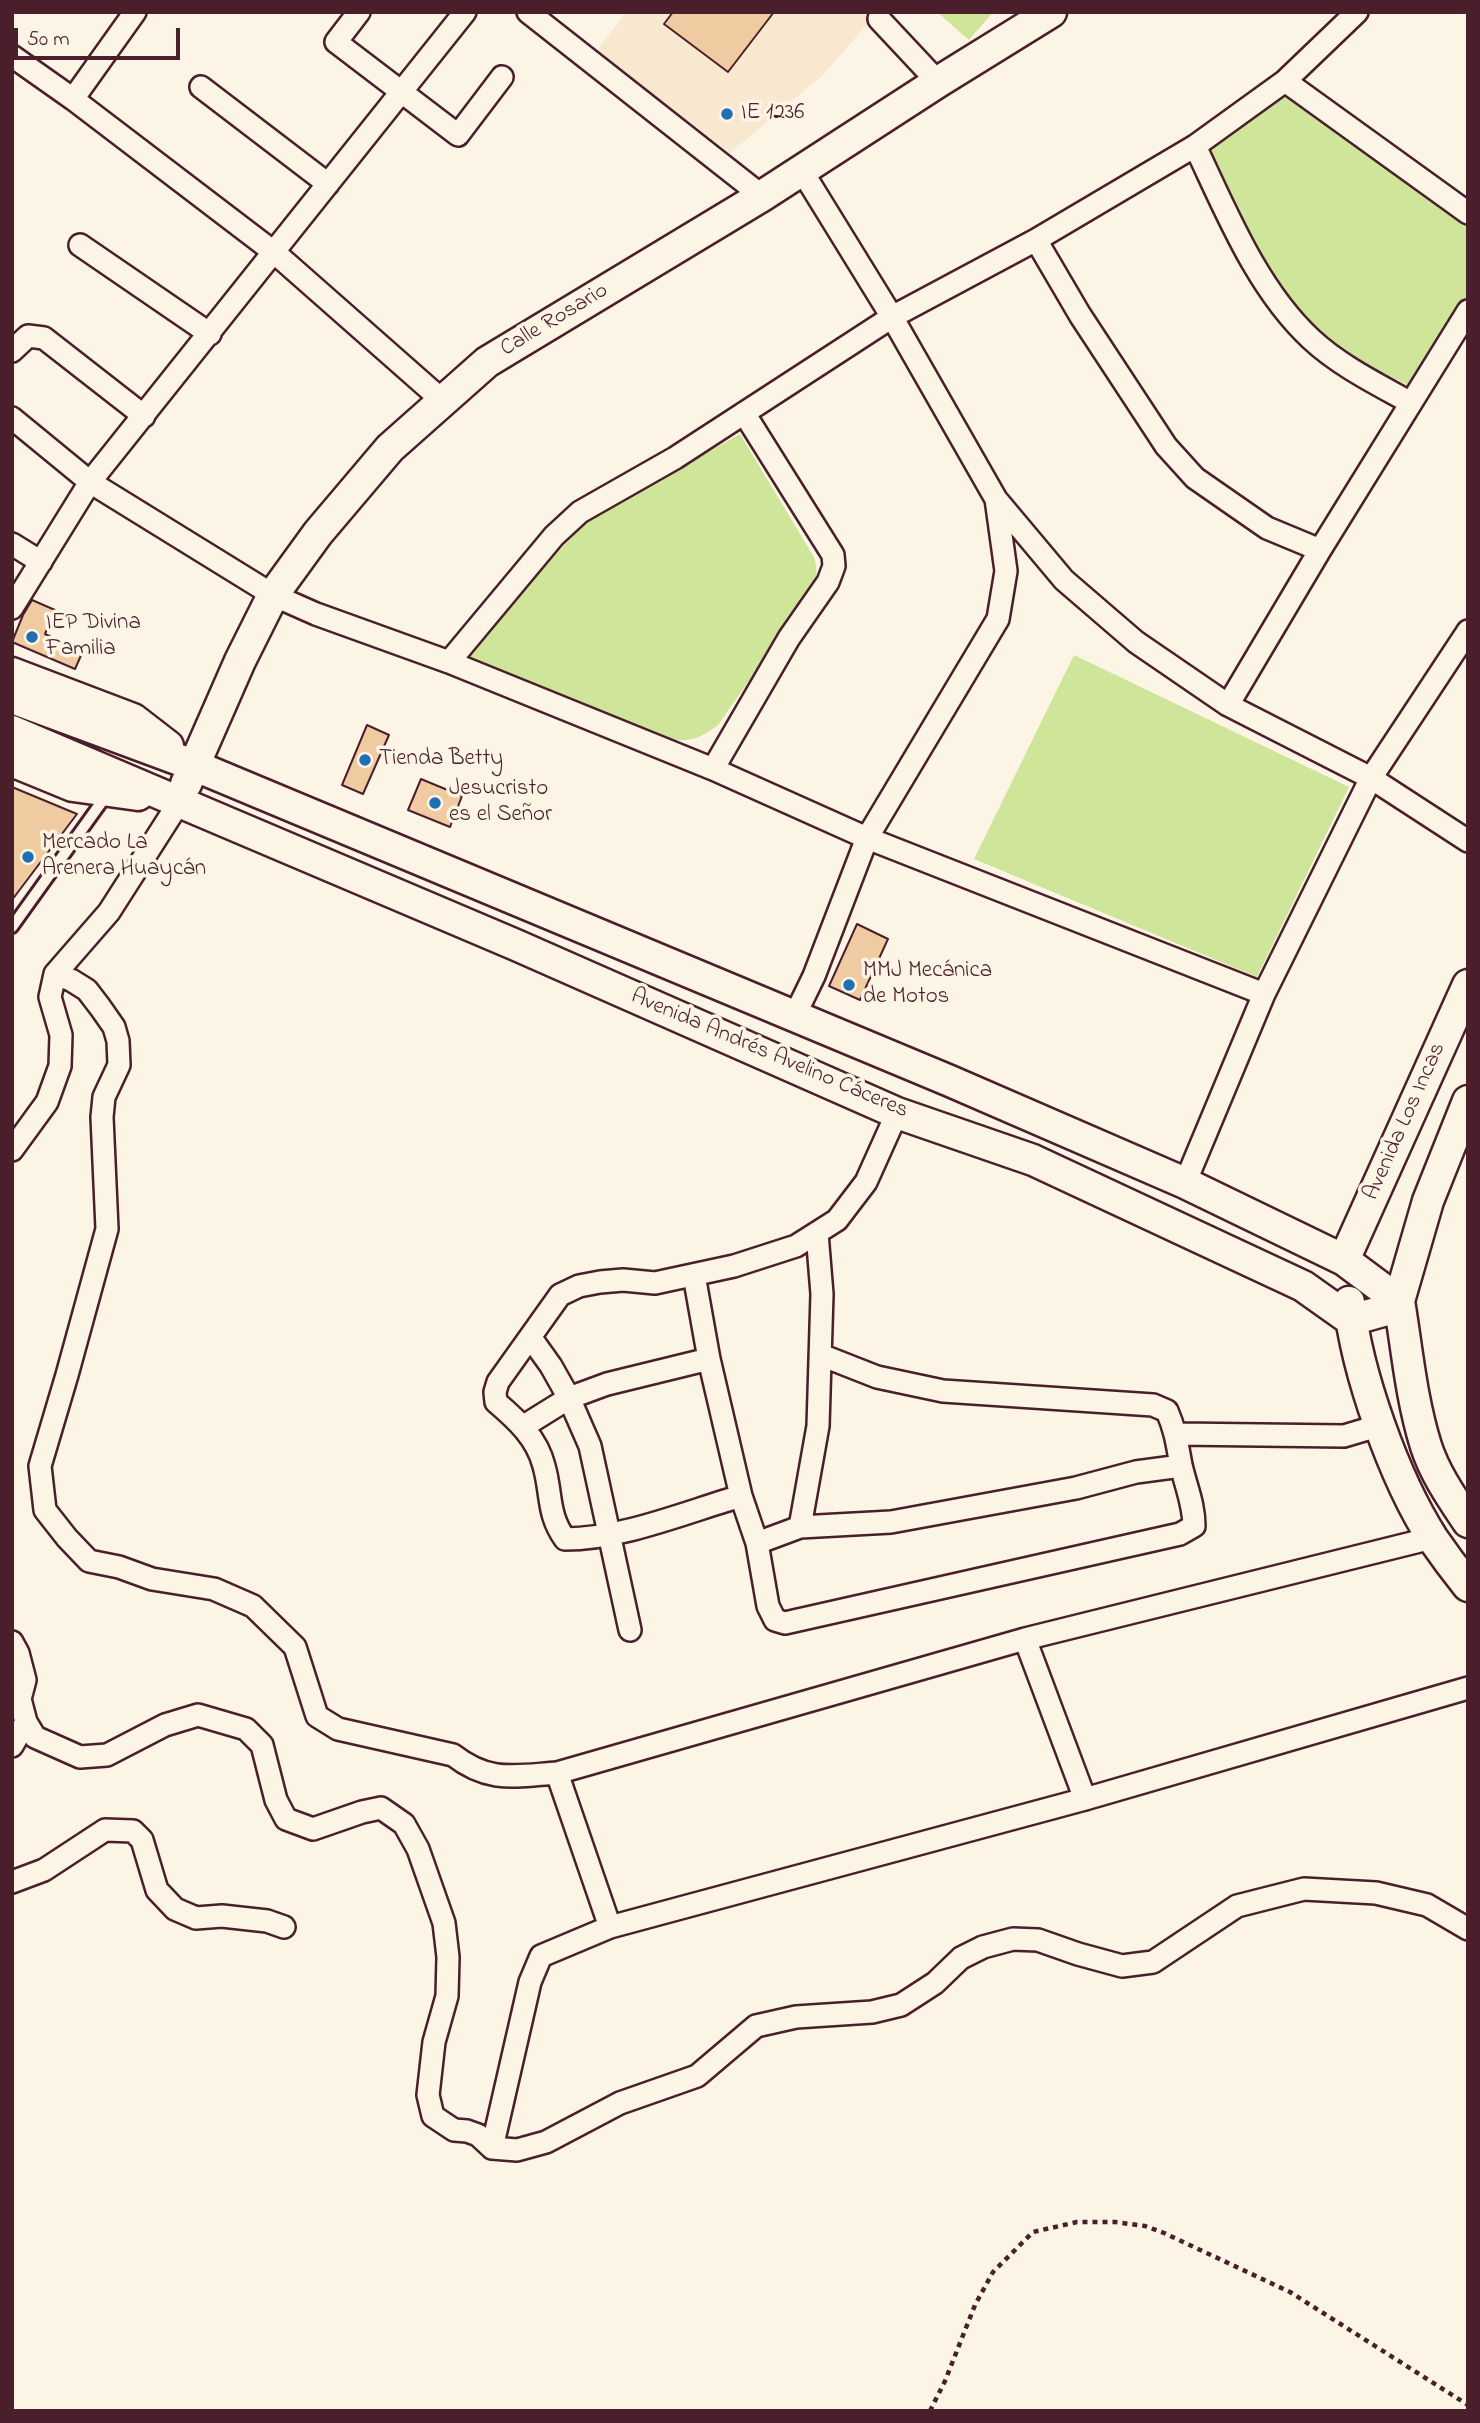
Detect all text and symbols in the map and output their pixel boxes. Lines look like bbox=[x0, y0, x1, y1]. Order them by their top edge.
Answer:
scale bar bbox=[18, 14, 184, 58]
text: 50 m bbox=[27, 25, 70, 55]
place label: IE 1236 bbox=[741, 100, 804, 128]
marker: IE 1236 bbox=[719, 106, 735, 122]
street label: Calle Rosario bbox=[496, 278, 614, 364]
place label: IEP Divina Familia bbox=[46, 610, 141, 664]
marker: IEP Divina Familia bbox=[24, 629, 40, 645]
place label: Tienda Betty bbox=[379, 746, 503, 774]
marker: Tienda Betty bbox=[357, 752, 373, 768]
place label: Jesucristo es el Señor bbox=[449, 776, 552, 830]
marker: Jesucristo es el Señor bbox=[427, 795, 443, 811]
place label: Mercado La Arenera Huaycán bbox=[42, 830, 206, 884]
marker: Mercado La Arenera Huaycán bbox=[20, 849, 36, 865]
place label: MMJ Mecánica de Motos bbox=[863, 958, 992, 1012]
marker: MMJ Mecánica de Motos bbox=[841, 977, 857, 993]
street label: Avenida Andrés Avelino Cáceres bbox=[626, 984, 912, 1126]
street label: Avenida Los Incas bbox=[1359, 1039, 1453, 1205]

